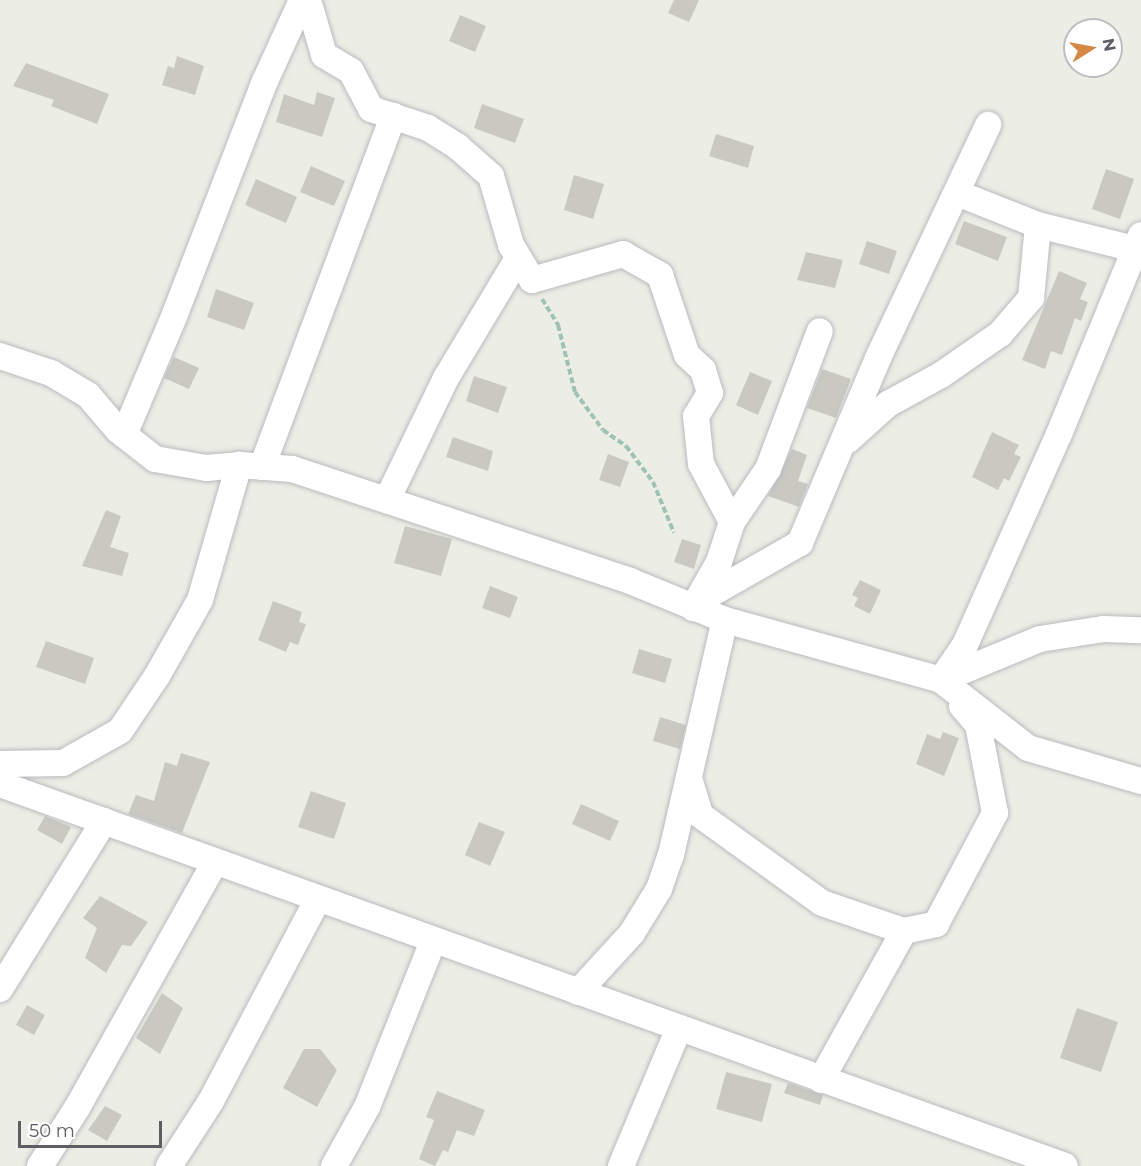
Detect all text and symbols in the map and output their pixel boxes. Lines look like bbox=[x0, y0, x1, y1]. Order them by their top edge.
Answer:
north arrow bbox=[1063, 18, 1123, 78]
text: N bbox=[1099, 37, 1120, 53]
scale bar bbox=[21, 1109, 165, 1147]
text: 50 m bbox=[29, 1120, 75, 1142]

